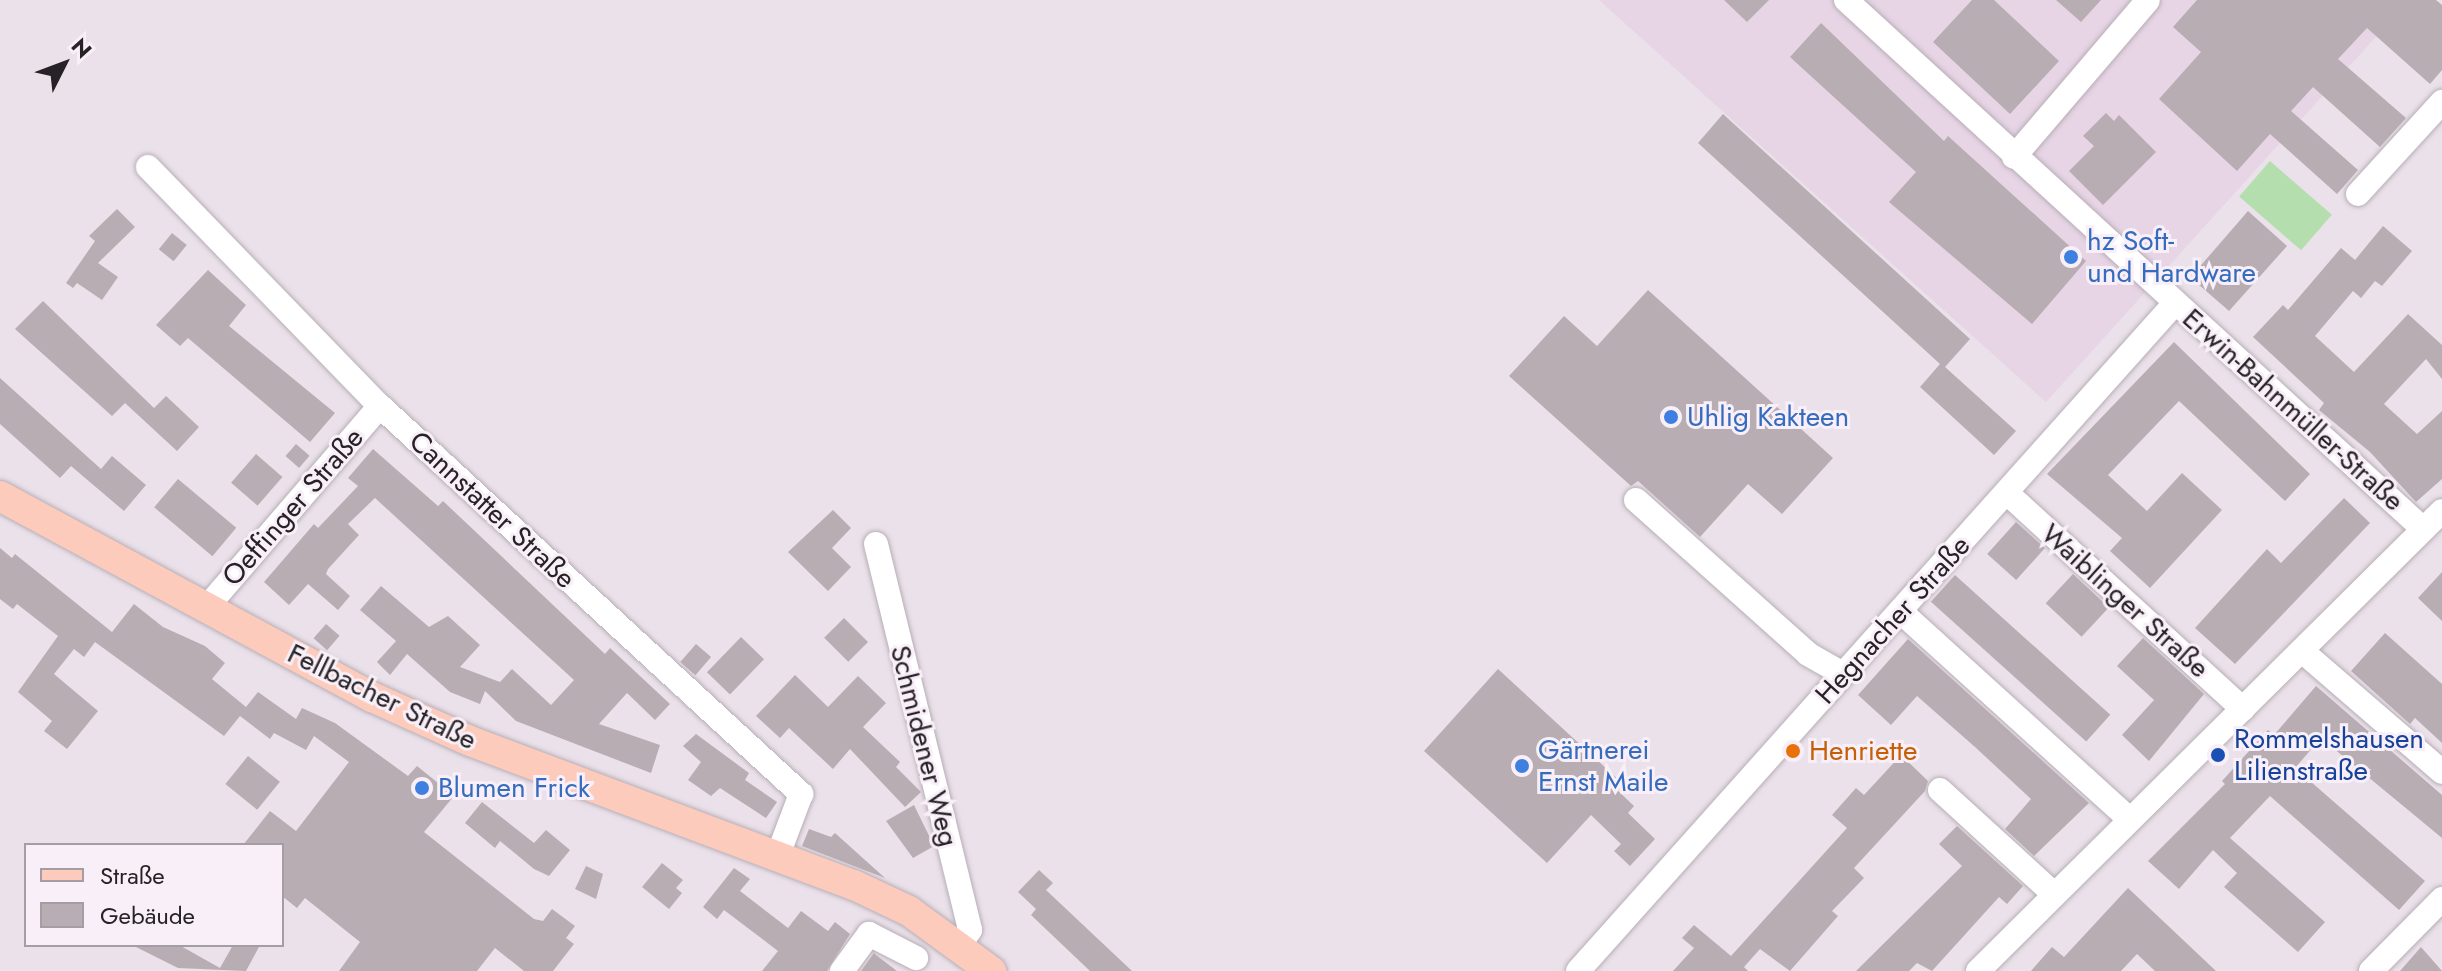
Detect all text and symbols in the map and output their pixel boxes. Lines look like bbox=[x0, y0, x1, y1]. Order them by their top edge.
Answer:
north arrow bbox=[24, 24, 104, 104]
text: N bbox=[64, 31, 100, 65]
place label: hz Soft- und Hardware bbox=[2087, 224, 2256, 290]
marker: hz Soft- und Hardware bbox=[2062, 248, 2080, 266]
street label: Erwin-Bahnmüller-Straße bbox=[2176, 302, 2410, 518]
place label: Uhlig Kakteen bbox=[1687, 400, 1849, 434]
marker: Uhlig Kakteen bbox=[1662, 408, 1680, 426]
street label: Oeffinger Straße bbox=[215, 421, 371, 593]
street label: Cannstatter Straße bbox=[402, 424, 582, 596]
street label: Waiblinger Straße bbox=[2034, 517, 2216, 685]
street label: Hegnacher Straße bbox=[1809, 529, 1977, 711]
street label: Fellbacher Straße bbox=[282, 637, 482, 757]
street label: Schmidener Weg bbox=[883, 642, 965, 850]
place label: Rommelshausen Lilienstraße bbox=[2234, 722, 2424, 788]
place label: Gärtnerei Ernst Maile bbox=[1538, 733, 1668, 799]
place label: Henriette bbox=[1809, 734, 1917, 768]
marker: Henriette bbox=[1784, 742, 1802, 760]
marker: Rommelshausen Lilienstraße bbox=[2209, 746, 2227, 764]
marker: Gärtnerei Ernst Maile bbox=[1513, 757, 1531, 775]
place label: Blumen Frick bbox=[438, 771, 590, 805]
marker: Blumen Frick bbox=[413, 779, 431, 797]
legend bbox=[24, 843, 284, 947]
text: Straße bbox=[100, 858, 165, 893]
text: Gebäude bbox=[100, 898, 195, 933]

